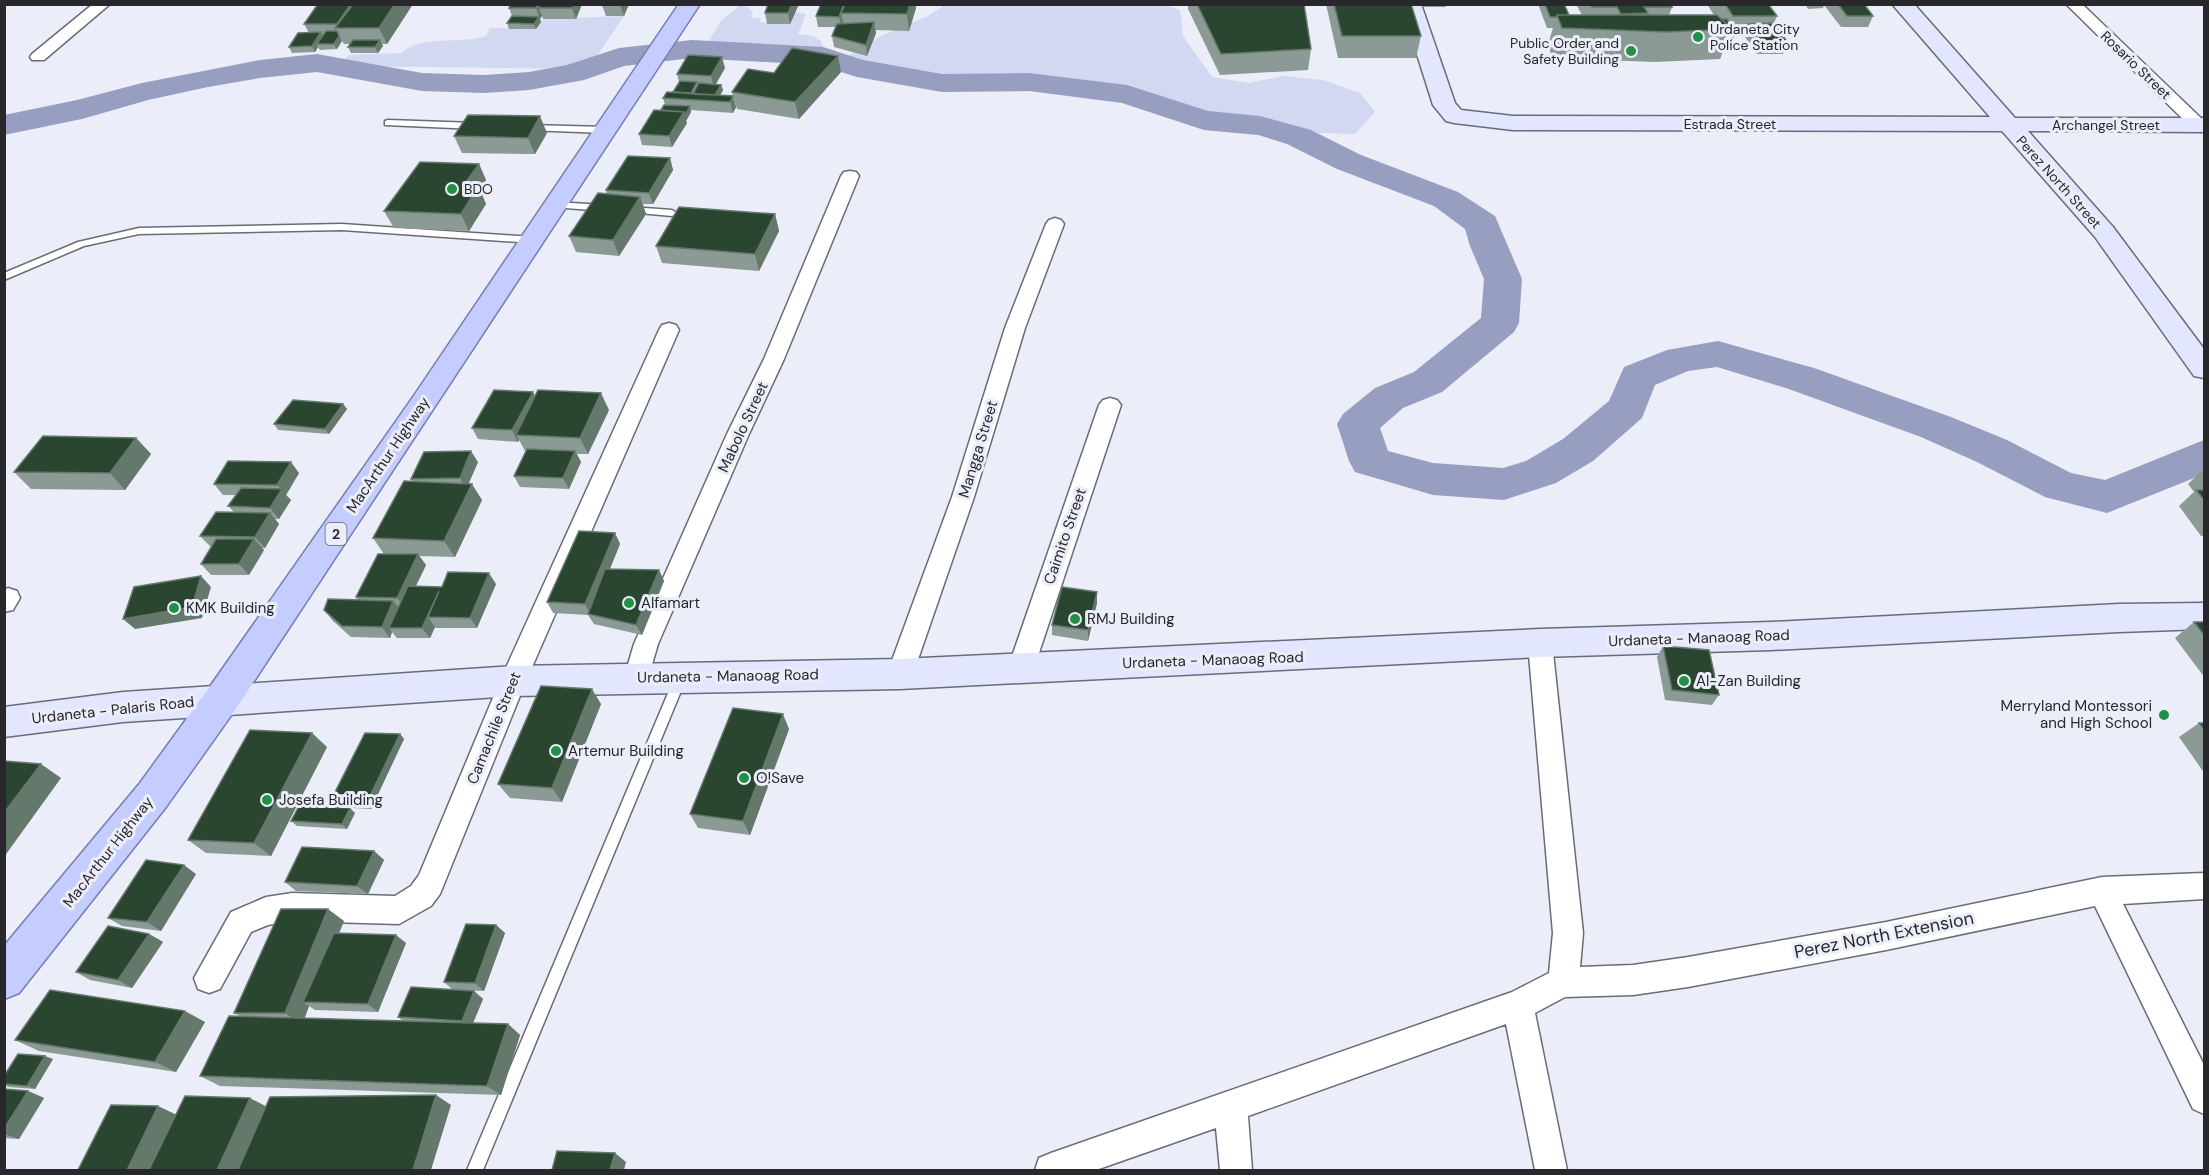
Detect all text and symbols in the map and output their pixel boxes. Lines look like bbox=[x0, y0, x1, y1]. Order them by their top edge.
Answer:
place label: Urdaneta City Police Station bbox=[1710, 20, 1800, 54]
street label: Rosario Street bbox=[2097, 27, 2175, 103]
marker: Urdaneta City Police Station bbox=[1691, 30, 1705, 44]
place label: Public Order and Safety Building bbox=[1510, 34, 1619, 68]
marker: Public Order and Safety Building bbox=[1624, 44, 1638, 58]
street label: Estrada Street bbox=[1684, 115, 1776, 133]
street label: Archangel Street bbox=[2052, 116, 2160, 134]
street label: Perez North Street bbox=[2013, 132, 2105, 232]
place label: BDO bbox=[464, 180, 493, 198]
marker: BDO bbox=[445, 182, 459, 196]
street label: Mabolo Street bbox=[713, 378, 773, 476]
street label: MacArthur Highway bbox=[342, 393, 435, 517]
street label: Mangga Street bbox=[954, 398, 1002, 500]
street label: Caimito Street bbox=[1039, 485, 1091, 587]
road number: 2 bbox=[326, 523, 346, 545]
place label: Alfamart bbox=[641, 593, 700, 613]
marker: Alfamart bbox=[622, 596, 636, 610]
place label: KMK Building bbox=[186, 598, 275, 618]
marker: KMK Building bbox=[167, 601, 181, 615]
place label: RMJ Building bbox=[1087, 609, 1175, 629]
marker: RMJ Building bbox=[1068, 612, 1082, 626]
street label: Urdaneta - Manaoag Road bbox=[1608, 625, 1790, 651]
street label: Urdaneta - Manaoag Road bbox=[1122, 647, 1304, 673]
street label: Urdaneta - Manaoag Road bbox=[637, 664, 819, 688]
street label: Camachile Street bbox=[462, 669, 526, 787]
place label: Al-Zan Building bbox=[1696, 671, 1801, 691]
marker: Al-Zan Building bbox=[1677, 674, 1691, 688]
street label: Urdaneta - Palaris Road bbox=[31, 692, 195, 728]
place label: Merryland Montessori and High School bbox=[2000, 696, 2152, 733]
marker: Merryland Montessori and High School bbox=[2157, 708, 2171, 722]
place label: Artemur Building bbox=[568, 741, 684, 761]
marker: Artemur Building bbox=[549, 744, 563, 758]
place label: O!Save bbox=[756, 768, 804, 788]
marker: O!Save bbox=[737, 771, 751, 785]
place label: Josefa Building bbox=[279, 790, 383, 810]
street label: MacArthur Highway bbox=[58, 792, 158, 912]
marker: Josefa Building bbox=[260, 793, 274, 807]
street label: Perez North Extension bbox=[1792, 906, 1976, 964]

